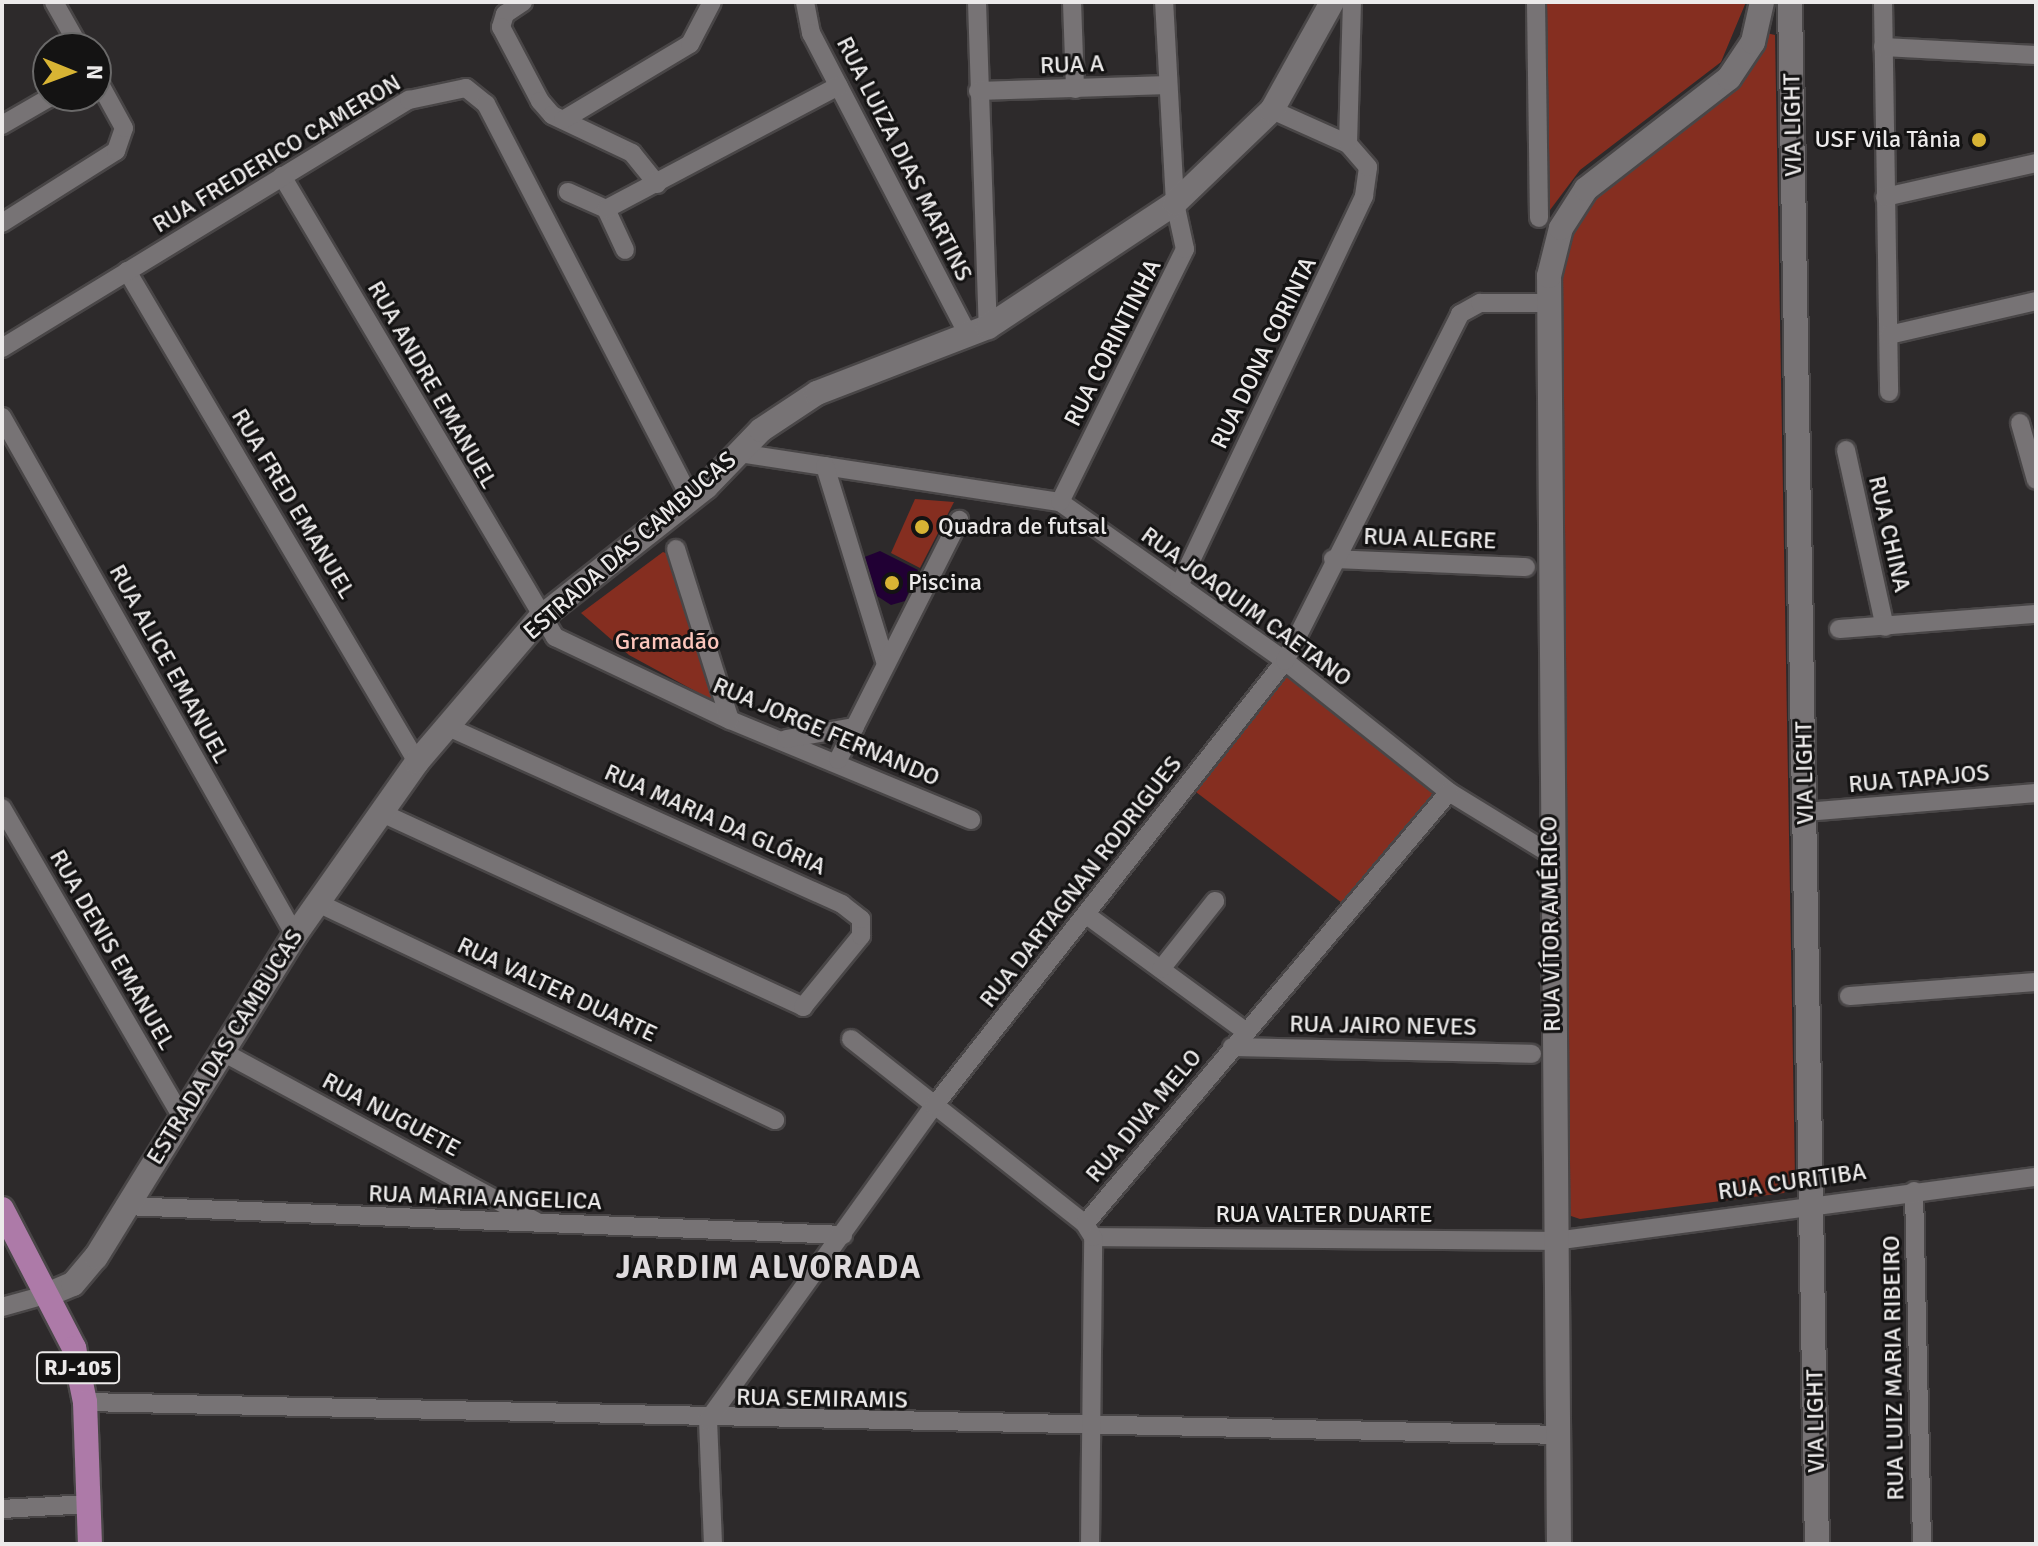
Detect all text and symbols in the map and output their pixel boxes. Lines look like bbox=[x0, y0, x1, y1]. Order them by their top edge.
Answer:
north arrow bbox=[32, 32, 112, 112]
street label: RUA LUIZA DIAS MARTINS bbox=[830, 32, 978, 286]
street label: RUA A bbox=[1039, 49, 1105, 81]
text: N bbox=[81, 65, 108, 80]
street label: RUA FREDERICO CAMERON bbox=[148, 68, 406, 240]
street label: VIA LIGHT bbox=[1778, 73, 1808, 177]
place label: USF Vila Tânia bbox=[1814, 126, 1961, 154]
marker: USF Vila Tânia bbox=[1968, 129, 1990, 151]
street label: RUA DONA CORINTA bbox=[1205, 252, 1323, 454]
street label: RUA CORINTINHA bbox=[1059, 255, 1167, 431]
street label: RUA ANDRE EMANUEL bbox=[361, 276, 503, 494]
street label: RUA FRED EMANUEL bbox=[225, 404, 361, 604]
street label: ESTRADA DAS CAMBUCAS bbox=[518, 446, 742, 646]
street label: RUA CHINA bbox=[1862, 473, 1916, 595]
place label: Quadra de futsal bbox=[938, 513, 1107, 541]
marker: Quadra de futsal bbox=[913, 518, 931, 536]
street label: RUA JOAQUIM CAETANO bbox=[1135, 521, 1357, 693]
street label: RUA ALEGRE bbox=[1363, 522, 1497, 556]
street label: RUA ALICE EMANUEL bbox=[102, 560, 236, 768]
place label: Piscina bbox=[908, 569, 982, 597]
marker: Piscina bbox=[883, 574, 901, 592]
park label: Gramadão bbox=[615, 628, 719, 656]
street label: RUA JORGE FERNANDO bbox=[708, 671, 944, 793]
street label: VIA LIGHT bbox=[1790, 721, 1820, 825]
street label: RUA DARTAGNAN RODRIGUES bbox=[974, 750, 1188, 1014]
street label: RUA MARIA DA GLÓRIA bbox=[600, 758, 830, 882]
street label: RUA TAPAJOS bbox=[1847, 758, 1991, 800]
street label: RUA VÍTOR AMÉRICO bbox=[1535, 816, 1567, 1032]
street label: RUA DENIS EMANUEL bbox=[43, 845, 181, 1055]
street label: ESTRADA DAS CAMBUCAS bbox=[141, 924, 309, 1170]
street label: RUA VALTER DUARTE bbox=[452, 931, 662, 1049]
street label: RUA JAIRO NEVES bbox=[1289, 1010, 1477, 1042]
street label: RUA DIVA MELO bbox=[1080, 1043, 1208, 1189]
street label: RUA NUGUETE bbox=[317, 1067, 465, 1163]
street label: RUA CURITIBA bbox=[1716, 1157, 1868, 1207]
street label: RUA MARIA ANGELICA bbox=[368, 1180, 602, 1216]
street label: RUA VALTER DUARTE bbox=[1215, 1201, 1433, 1229]
street label: RUA LUIZ MARIA RIBEIRO bbox=[1877, 1235, 1911, 1501]
district label: JARDIM ALVORADA bbox=[616, 1249, 922, 1287]
road number: RJ-105 bbox=[36, 1350, 120, 1386]
street label: VIA LIGHT bbox=[1801, 1369, 1831, 1473]
street label: RUA SEMIRAMIS bbox=[736, 1383, 908, 1415]

